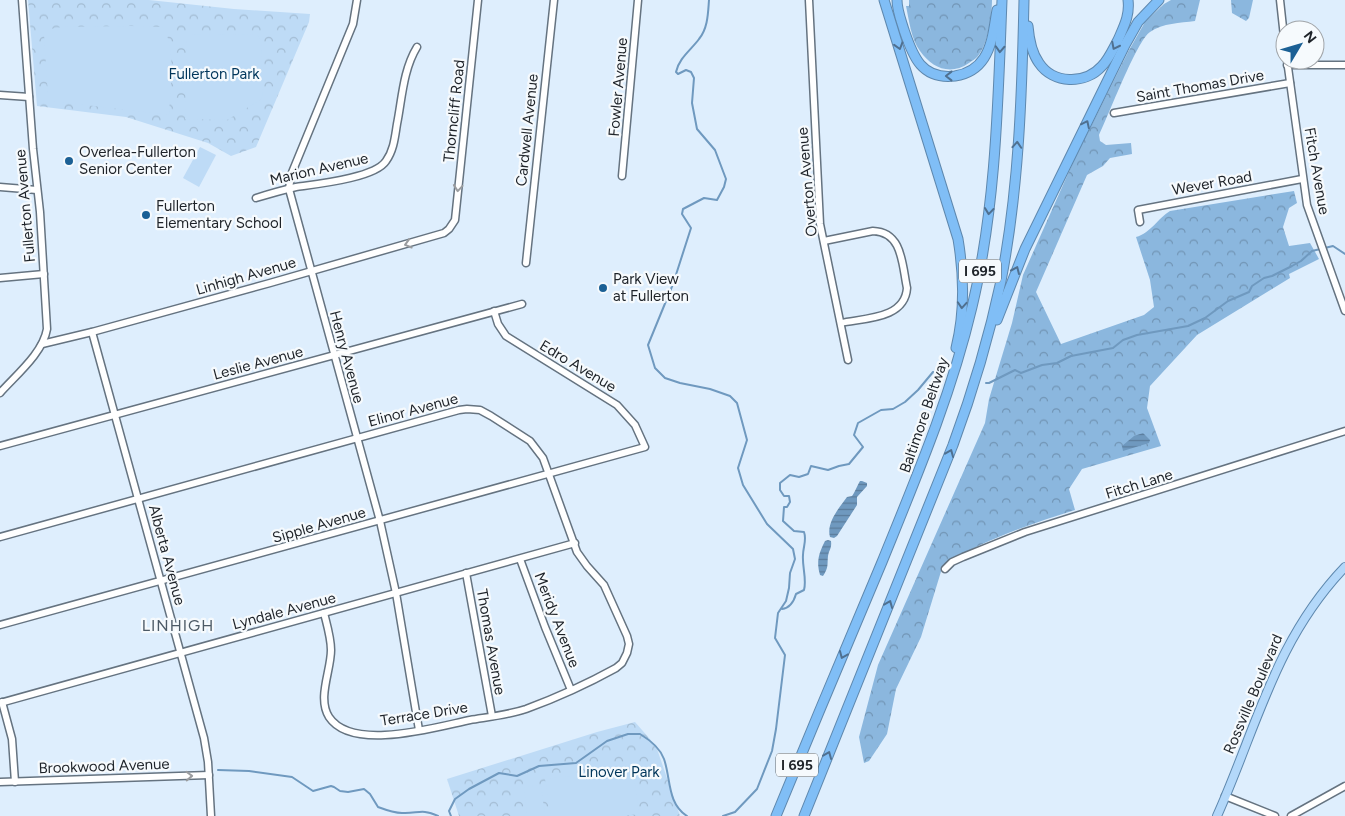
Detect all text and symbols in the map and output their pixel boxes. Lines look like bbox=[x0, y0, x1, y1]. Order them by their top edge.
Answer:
north arrow bbox=[1275, 20, 1325, 70]
text: N bbox=[1300, 28, 1320, 47]
street label: Fowler Avenue bbox=[605, 37, 631, 137]
one-way arrow bbox=[1111, 40, 1121, 49]
one-way arrow bbox=[893, 42, 903, 50]
one-way arrow bbox=[994, 45, 1005, 53]
street label: Thorncliff Road bbox=[440, 59, 468, 163]
park label: Fullerton Park bbox=[168, 65, 260, 83]
street label: Saint Thomas Drive bbox=[1135, 66, 1265, 106]
one-way arrow bbox=[945, 70, 953, 81]
street label: Cardwell Avenue bbox=[512, 73, 542, 187]
one-way arrow bbox=[1080, 120, 1090, 129]
street label: Fitch Avenue bbox=[1300, 126, 1334, 216]
street label: Overton Avenue bbox=[793, 127, 821, 237]
one-way arrow bbox=[1012, 140, 1023, 148]
place label: Overlea-Fullerton Senior Center bbox=[79, 143, 196, 178]
street label: Fullerton Avenue bbox=[11, 149, 39, 263]
street label: Marion Avenue bbox=[268, 149, 370, 189]
marker: Overlea-Fullerton Senior Center bbox=[63, 155, 75, 167]
street label: Wever Road bbox=[1171, 167, 1253, 199]
one-way arrow bbox=[453, 184, 464, 192]
place label: Fullerton Elementary School bbox=[156, 197, 282, 232]
one-way arrow bbox=[984, 207, 995, 215]
marker: Fullerton Elementary School bbox=[140, 209, 152, 221]
one-way arrow bbox=[404, 238, 413, 249]
street label: Linhigh Avenue bbox=[194, 253, 298, 299]
road number: I 695 bbox=[959, 260, 1001, 282]
one-way arrow bbox=[1009, 266, 1020, 275]
place label: Park View at Fullerton bbox=[613, 270, 689, 305]
marker: Park View at Fullerton bbox=[597, 282, 609, 294]
one-way arrow bbox=[957, 301, 968, 309]
street label: Henry Avenue bbox=[326, 309, 368, 405]
street label: Edro Avenue bbox=[537, 336, 619, 396]
street label: Leslie Avenue bbox=[211, 342, 305, 384]
street label: Baltimore Beltway bbox=[896, 355, 952, 475]
street label: Elinor Avenue bbox=[366, 389, 460, 431]
one-way arrow bbox=[944, 449, 955, 458]
street label: Fitch Lane bbox=[1103, 465, 1175, 503]
street label: Alberta Avenue bbox=[145, 503, 189, 607]
street label: Sipple Avenue bbox=[270, 503, 368, 547]
street label: Meridy Avenue bbox=[531, 570, 583, 670]
street label: Thomas Avenue bbox=[473, 588, 509, 696]
street label: Lyndale Avenue bbox=[230, 589, 338, 633]
one-way arrow bbox=[883, 600, 893, 609]
district label: LINHIGH bbox=[142, 616, 214, 635]
street label: Rossville Boulevard bbox=[1220, 631, 1286, 757]
one-way arrow bbox=[839, 650, 849, 659]
street label: Terrace Drive bbox=[379, 698, 469, 730]
one-way arrow bbox=[823, 751, 833, 759]
road number: I 695 bbox=[776, 754, 818, 776]
street label: Brookwood Avenue bbox=[38, 755, 170, 777]
park label: Linover Park bbox=[578, 763, 660, 781]
one-way arrow bbox=[185, 770, 193, 781]

